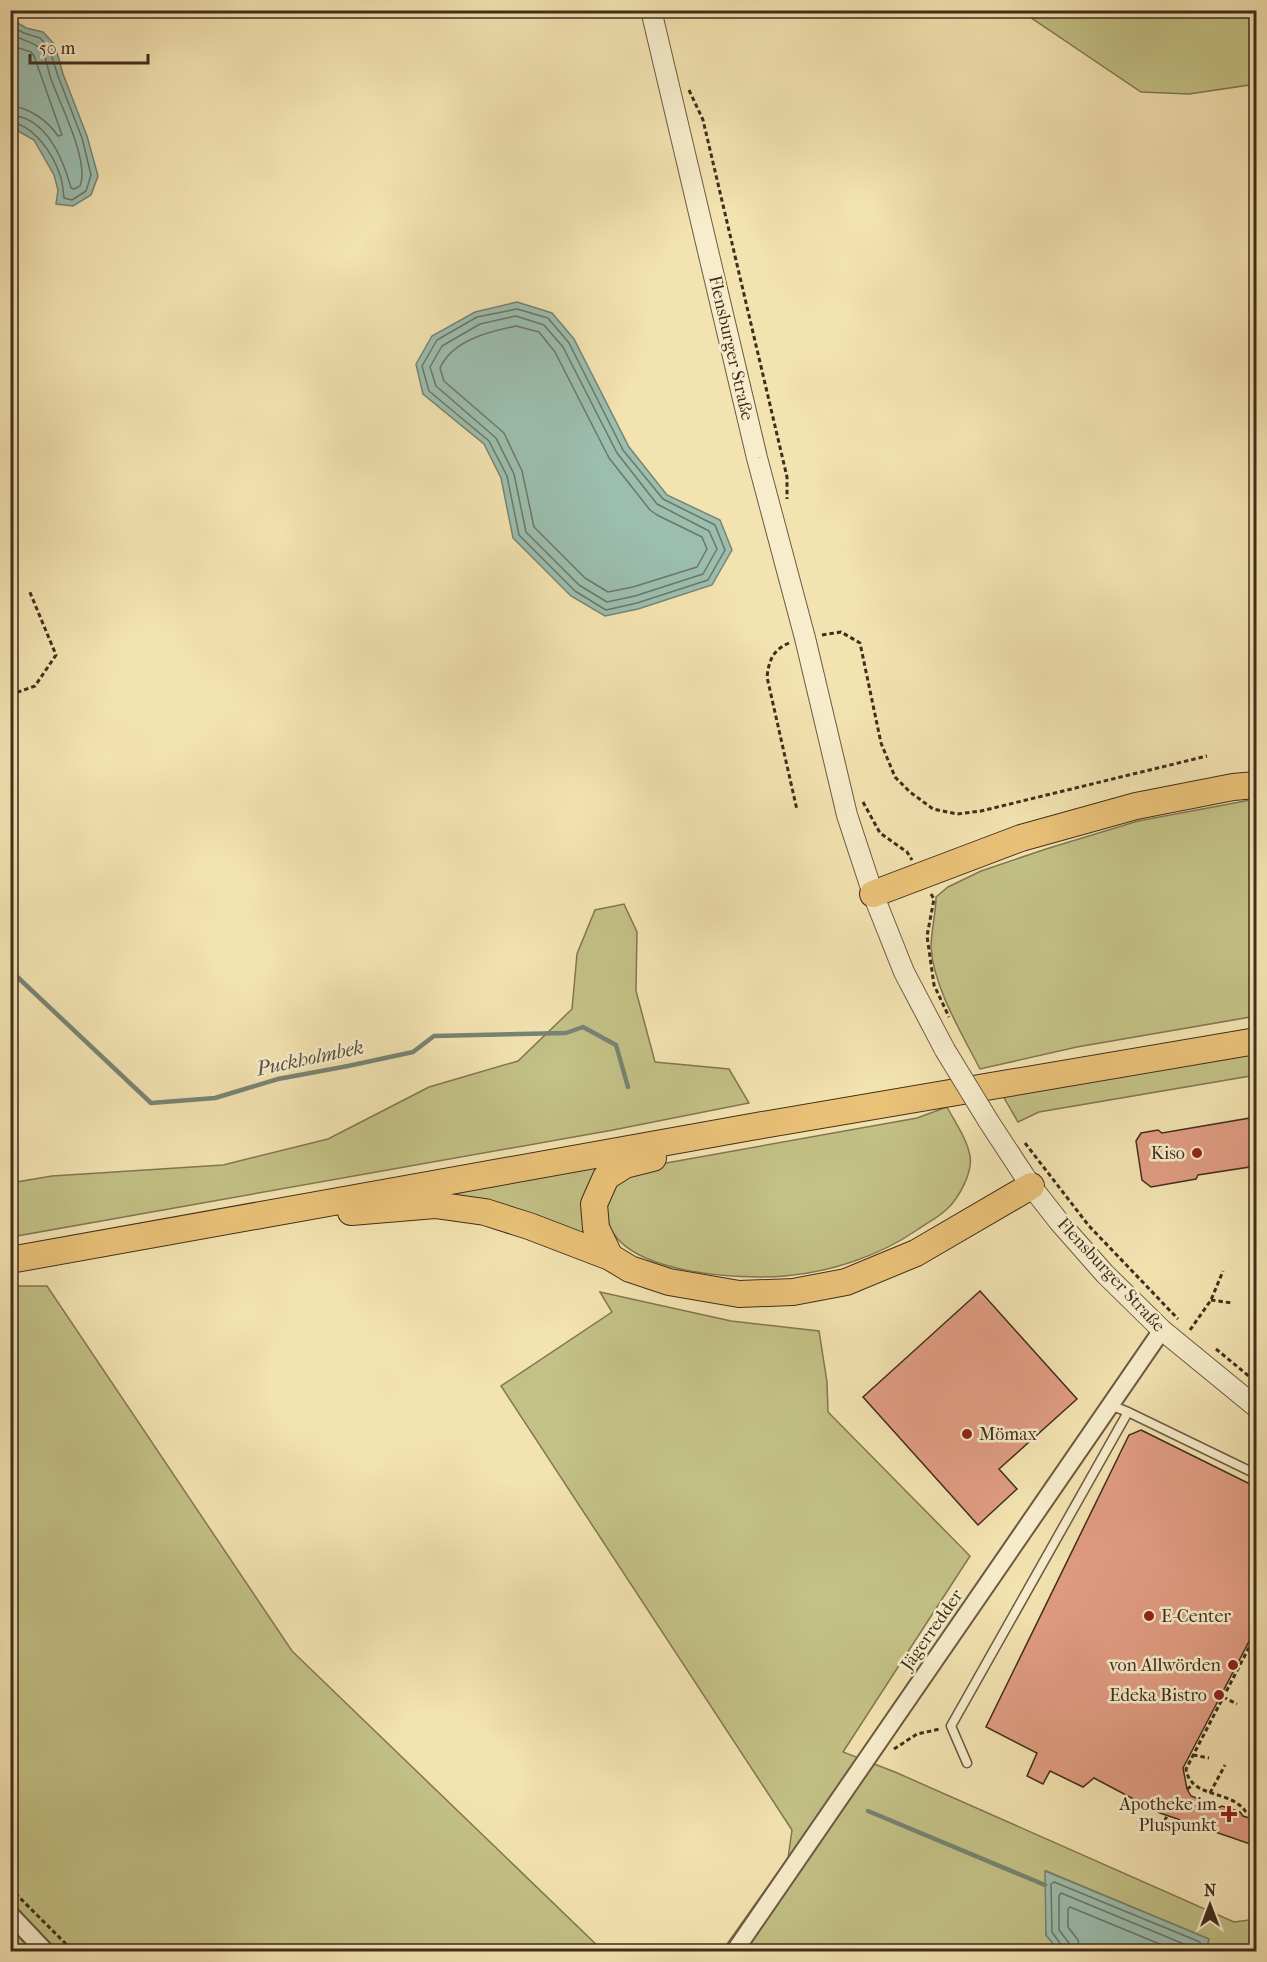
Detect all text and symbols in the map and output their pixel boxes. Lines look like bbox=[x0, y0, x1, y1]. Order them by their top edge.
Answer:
scale bar bbox=[30, 27, 148, 65]
text: 50 m bbox=[39, 38, 76, 59]
street label: Flensburger Straße bbox=[704, 273, 758, 423]
water label: Puckholmbek bbox=[253, 1035, 366, 1081]
place label: Kiso bbox=[1151, 1143, 1185, 1164]
marker: Kiso bbox=[1190, 1146, 1204, 1160]
street label: Flensburger Straße bbox=[1053, 1214, 1169, 1336]
place label: Mömax bbox=[979, 1424, 1038, 1445]
marker: Mömax bbox=[960, 1427, 974, 1441]
street label: Jägerredder bbox=[895, 1585, 968, 1676]
place label: E-Center bbox=[1161, 1606, 1231, 1627]
marker: E-Center bbox=[1142, 1609, 1156, 1623]
place label: von Allwörden bbox=[1109, 1655, 1222, 1676]
marker: von Allwörden bbox=[1226, 1658, 1240, 1672]
place label: Edeka Bistro bbox=[1109, 1685, 1207, 1706]
marker: Edeka Bistro bbox=[1212, 1688, 1226, 1702]
place label: Apotheke im Pluspunkt bbox=[1118, 1794, 1218, 1836]
marker: Apotheke im Pluspunkt bbox=[1222, 1807, 1236, 1821]
north arrow bbox=[1180, 1875, 1240, 1935]
text: N bbox=[1204, 1881, 1217, 1900]

